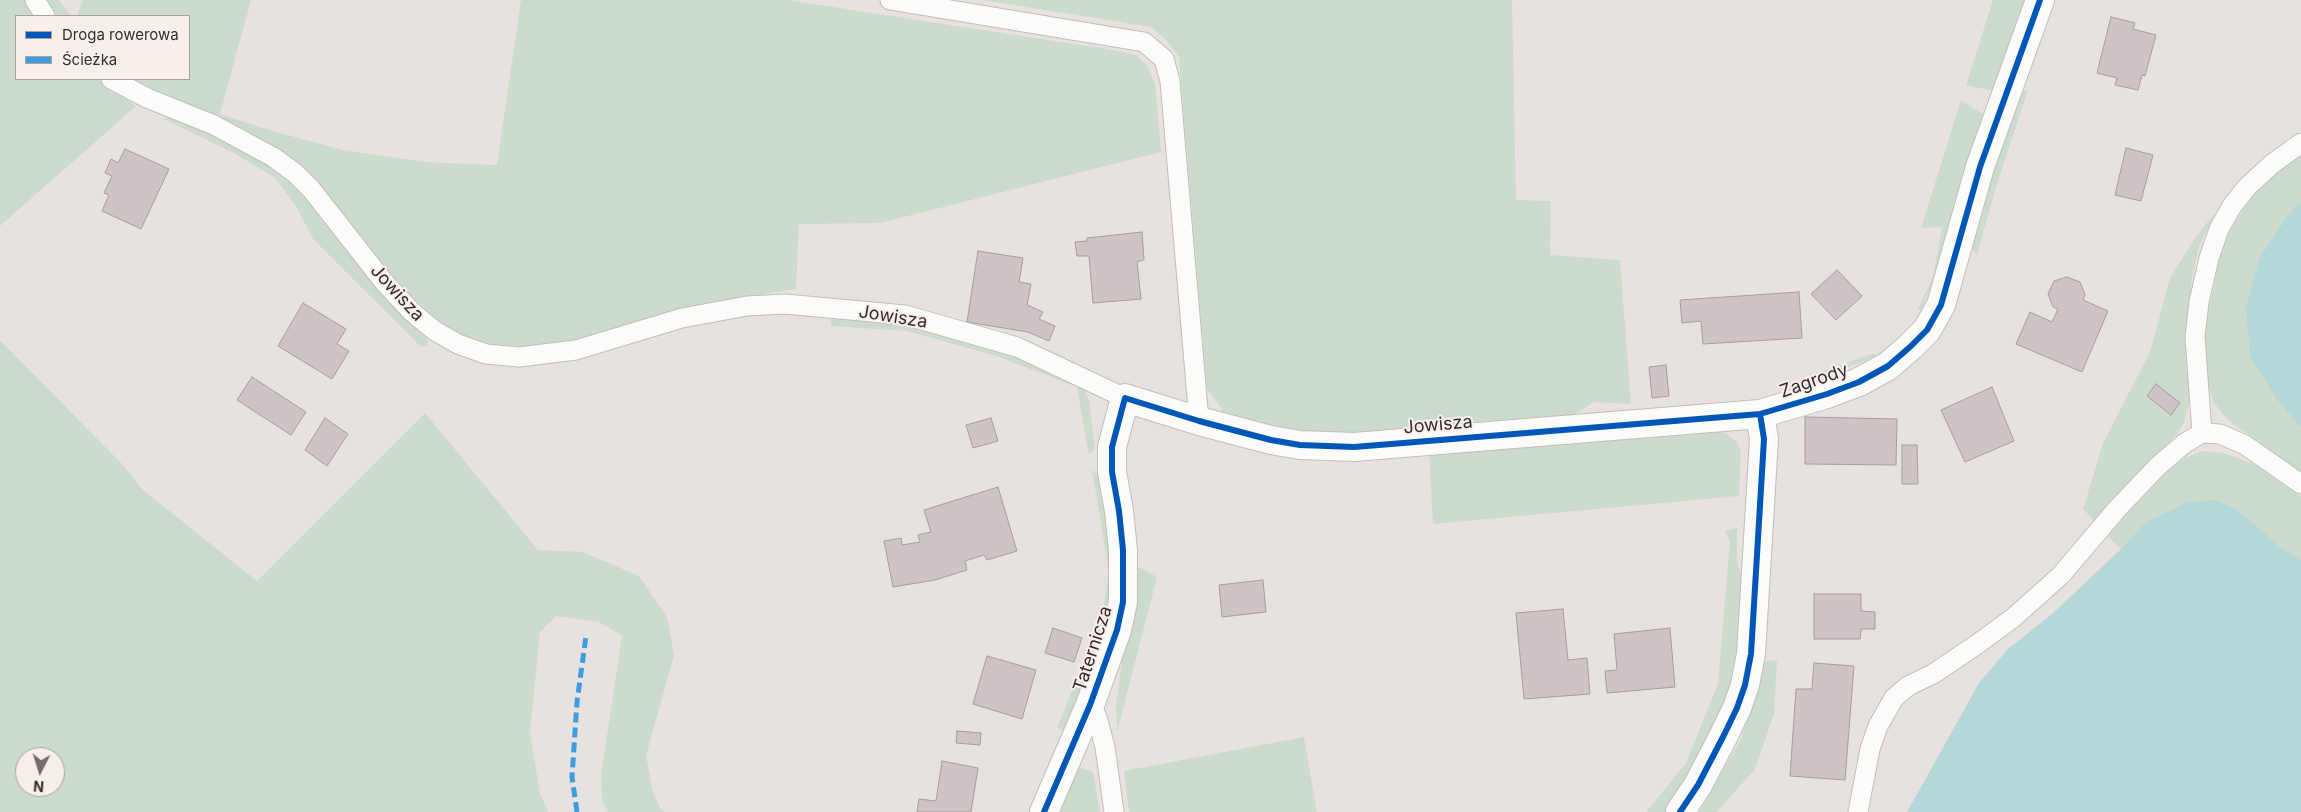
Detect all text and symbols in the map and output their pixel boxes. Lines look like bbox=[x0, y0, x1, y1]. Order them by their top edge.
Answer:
legend bbox=[15, 15, 190, 80]
text: Droga rowerowa bbox=[62, 25, 179, 44]
text: Ścieżka bbox=[62, 50, 117, 69]
street label: Jowisza bbox=[365, 260, 429, 326]
street label: Jowisza bbox=[857, 301, 929, 333]
street label: Zagrody bbox=[1777, 359, 1851, 403]
street label: Jowisza bbox=[1403, 411, 1473, 439]
street label: Taternicza bbox=[1069, 603, 1117, 695]
north arrow bbox=[15, 747, 65, 797]
text: N bbox=[33, 778, 45, 795]

